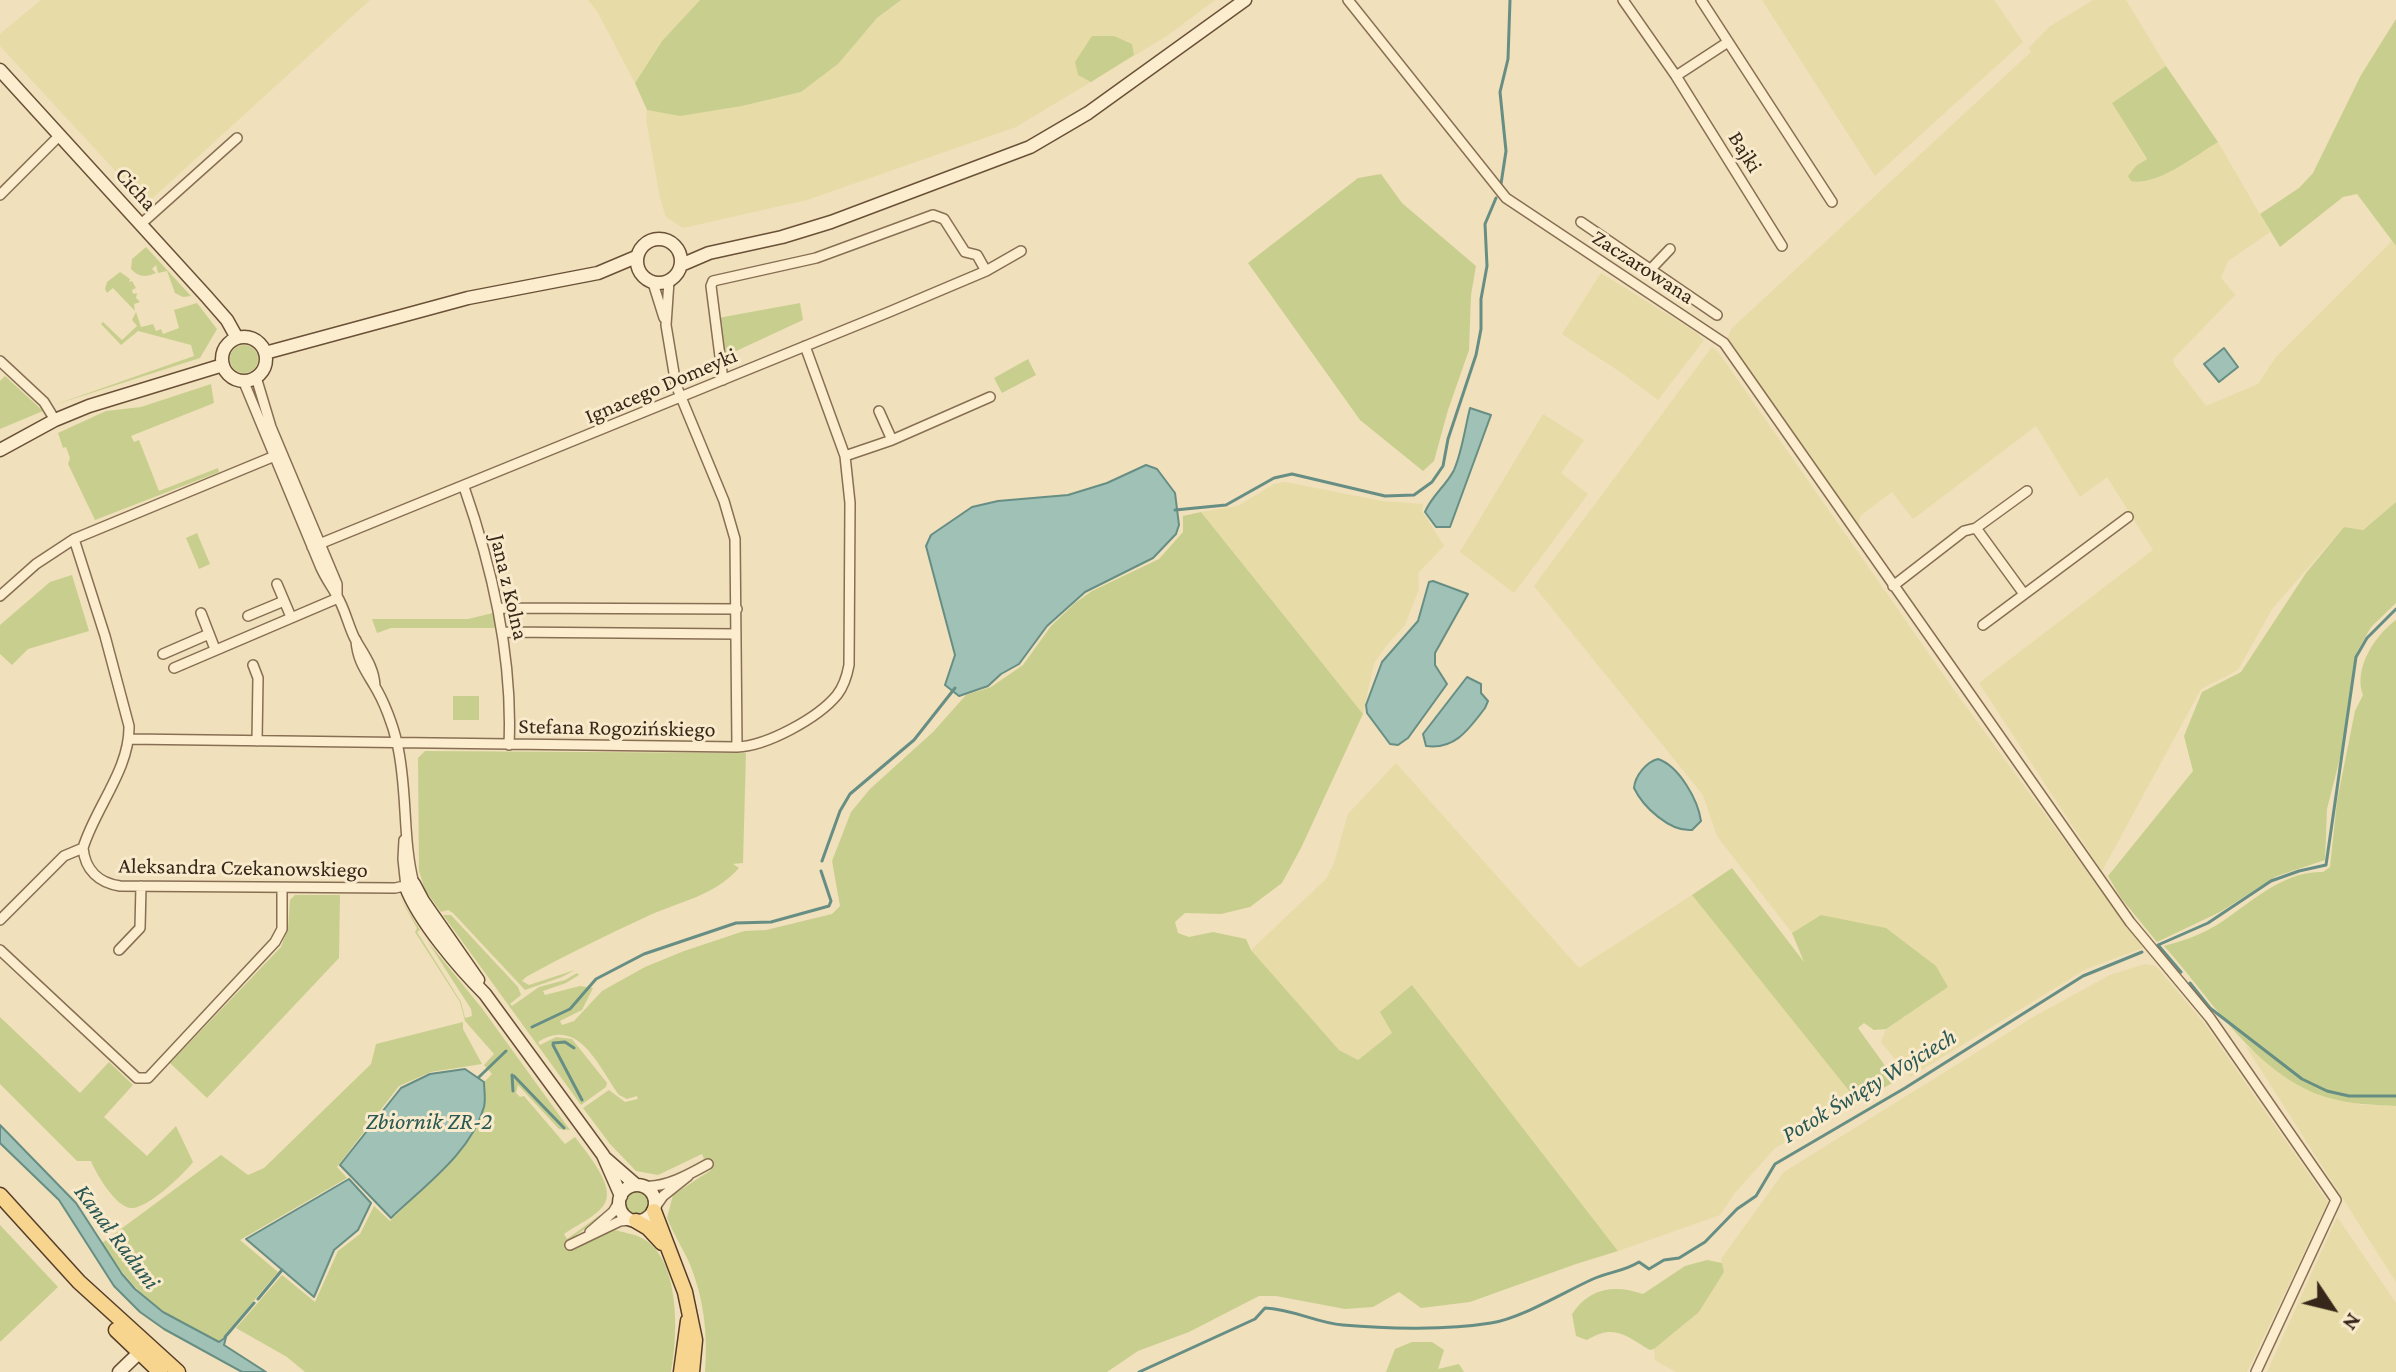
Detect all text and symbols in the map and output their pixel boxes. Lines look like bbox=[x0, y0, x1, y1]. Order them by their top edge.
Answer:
street label: Bajki bbox=[1722, 126, 1768, 178]
street label: Cicha bbox=[110, 162, 162, 216]
street label: Zaczarowana bbox=[1587, 224, 1699, 310]
street label: Ignacego Domeyki bbox=[581, 342, 741, 430]
street label: Jana z Kolna bbox=[484, 532, 534, 642]
street label: Stefana Rogozińskiego bbox=[518, 713, 716, 743]
street label: Aleksandra Czekanowskiego bbox=[118, 853, 368, 883]
water label: Potok Święty Wojciech bbox=[1776, 1022, 1962, 1150]
water label: Zbiornik ZR-2 bbox=[365, 1108, 493, 1136]
water label: Kanał Raduni bbox=[68, 1178, 166, 1296]
north arrow bbox=[2292, 1268, 2372, 1348]
text: N bbox=[2338, 1309, 2367, 1335]

